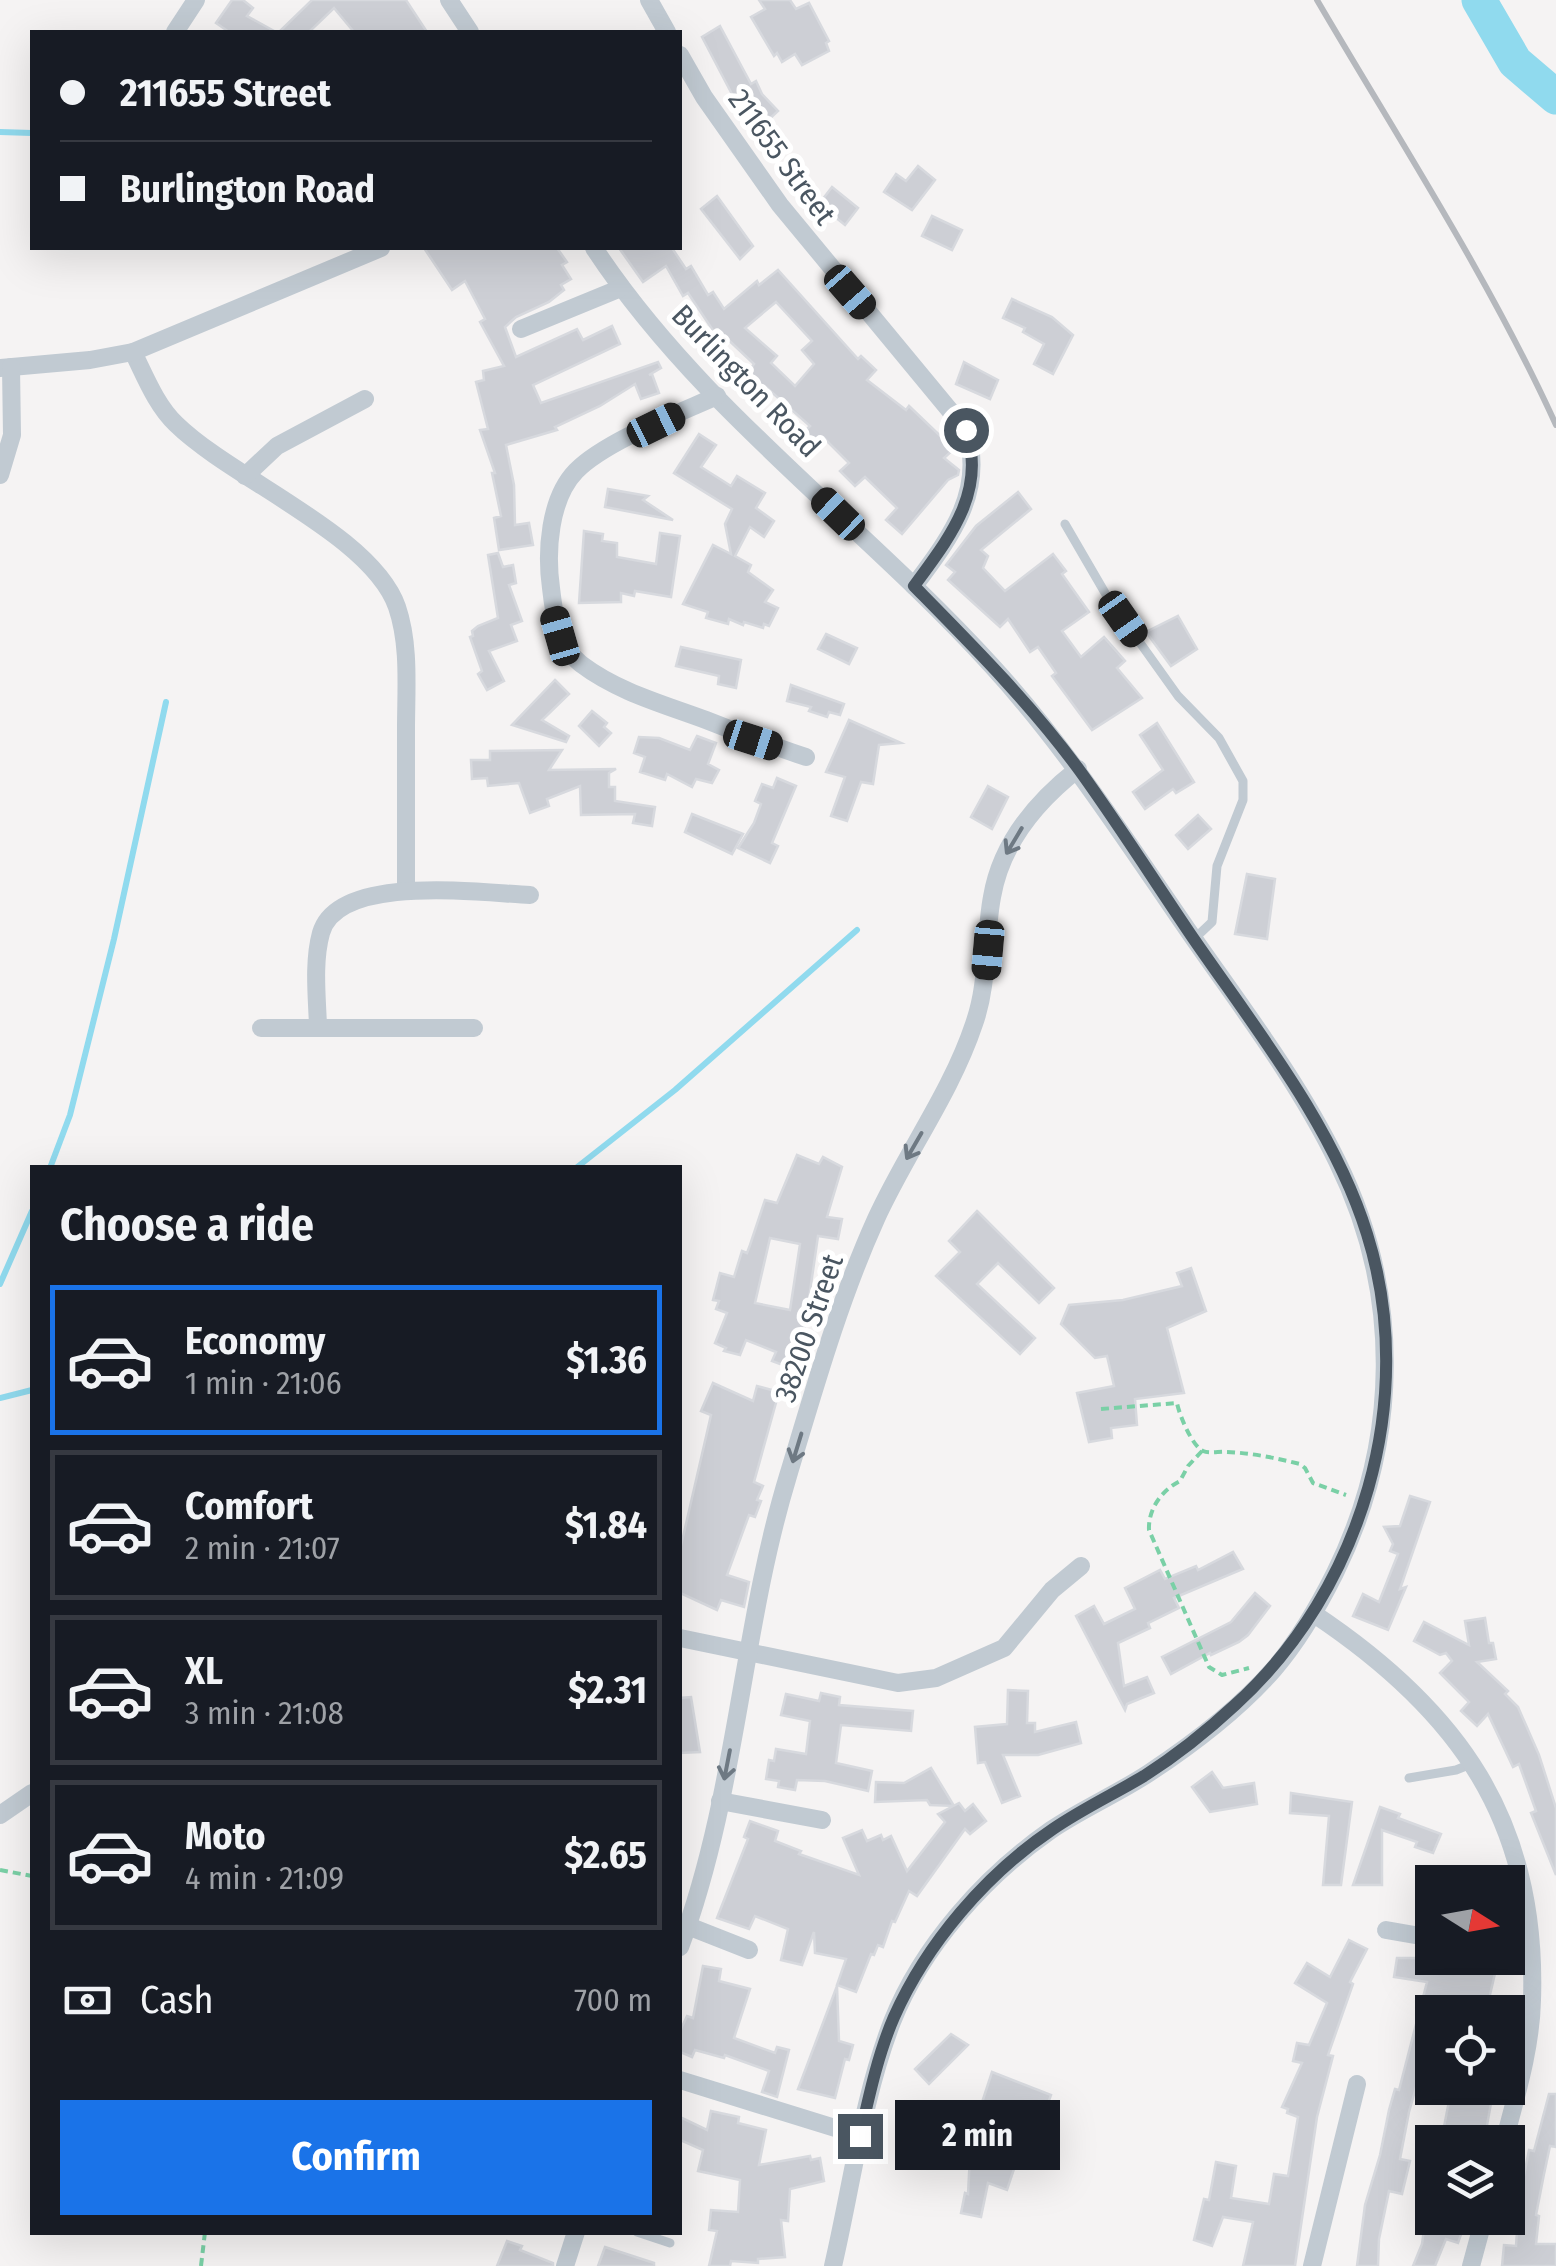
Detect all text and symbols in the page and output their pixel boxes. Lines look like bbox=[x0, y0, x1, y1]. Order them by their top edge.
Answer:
text: 211655 Street bbox=[120, 70, 331, 116]
street label: 211655 Street bbox=[721, 82, 843, 232]
text: Burlington Road bbox=[120, 166, 375, 212]
car bbox=[819, 260, 881, 324]
street label: Burlington Road bbox=[664, 297, 828, 465]
car bbox=[622, 398, 690, 452]
route start bbox=[944, 408, 989, 453]
car bbox=[806, 482, 870, 546]
car bbox=[1094, 586, 1152, 652]
car bbox=[537, 603, 583, 669]
car bbox=[720, 716, 786, 764]
one-way arrow bbox=[1004, 826, 1024, 855]
car bbox=[970, 919, 1006, 981]
one-way arrow bbox=[904, 1130, 924, 1160]
text: Choose a ride bbox=[60, 1198, 314, 1252]
street label: 38200 Street bbox=[767, 1249, 851, 1406]
icon: car bbox=[65, 1315, 155, 1405]
text: Economy bbox=[185, 1318, 325, 1364]
text: $1.36 bbox=[566, 1337, 647, 1383]
text: 1 min · 21:06 bbox=[185, 1364, 342, 1402]
one-way arrow bbox=[787, 1431, 805, 1463]
icon: car bbox=[65, 1480, 155, 1570]
text: Comfort bbox=[185, 1483, 313, 1529]
text: $1.84 bbox=[565, 1502, 647, 1548]
text: 2 min · 21:07 bbox=[185, 1529, 340, 1567]
icon: car bbox=[65, 1645, 155, 1735]
text: XL bbox=[185, 1648, 223, 1694]
text: $2.31 bbox=[568, 1667, 647, 1713]
text: 3 min · 21:08 bbox=[185, 1694, 344, 1732]
one-way arrow bbox=[717, 1748, 736, 1780]
icon: car bbox=[65, 1810, 155, 1900]
text: Moto bbox=[185, 1813, 266, 1859]
text: $2.65 bbox=[564, 1832, 647, 1878]
text: 4 min · 21:09 bbox=[185, 1859, 344, 1897]
north arrow bbox=[1415, 1865, 1525, 1975]
map controls bbox=[1415, 1865, 1525, 2235]
icon: cash bbox=[60, 1973, 115, 2028]
text: Cash bbox=[140, 1977, 214, 2023]
text: 700 m bbox=[574, 1981, 652, 2019]
button: locate bbox=[1415, 1995, 1525, 2105]
button: Confirm bbox=[60, 2100, 652, 2215]
callout: 2 min bbox=[895, 2101, 1060, 2171]
route end bbox=[838, 2114, 883, 2159]
text: 2 min bbox=[942, 2116, 1013, 2154]
button: layers bbox=[1415, 2125, 1525, 2235]

